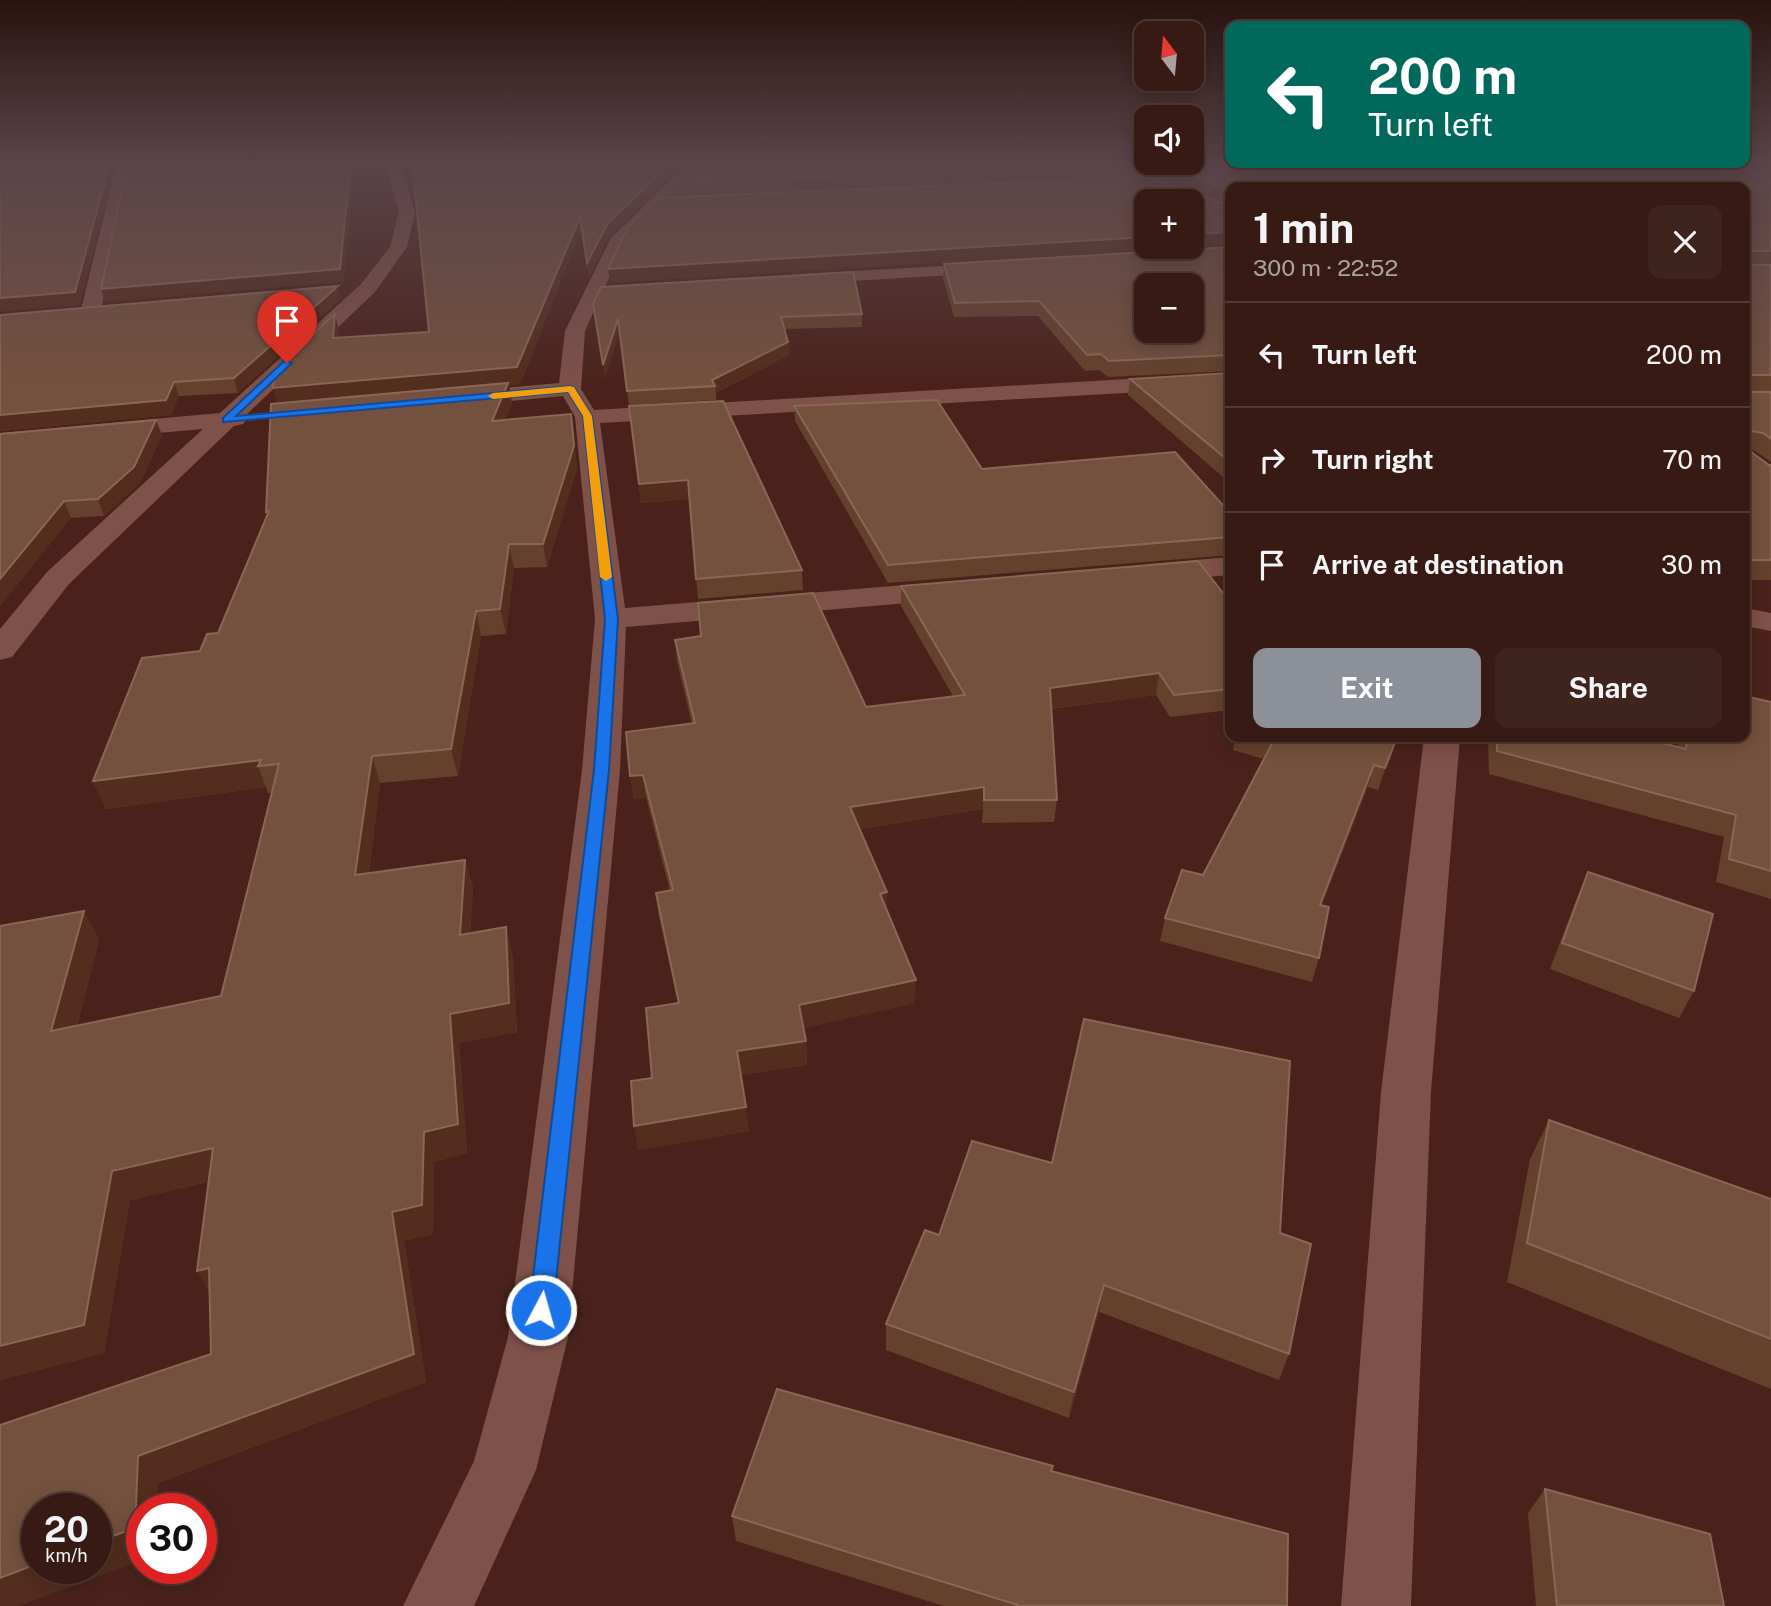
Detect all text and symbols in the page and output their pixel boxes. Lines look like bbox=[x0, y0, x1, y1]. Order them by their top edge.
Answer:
north arrow bbox=[1134, 21, 1204, 91]
map controls bbox=[1134, 21, 1204, 343]
text: 200 m bbox=[1368, 47, 1517, 105]
icon: left bbox=[1253, 49, 1344, 140]
button: sound bbox=[1134, 105, 1204, 175]
text: Turn left bbox=[1368, 106, 1493, 143]
button: + bbox=[1134, 189, 1204, 259]
text: 1 min bbox=[1253, 203, 1354, 252]
button: close bbox=[1648, 205, 1722, 279]
text: 300 m · 22:52 bbox=[1253, 254, 1398, 281]
button: − bbox=[1134, 273, 1204, 343]
pin bbox=[257, 291, 317, 363]
icon: arrive bbox=[268, 302, 306, 340]
icon: left bbox=[1253, 336, 1291, 374]
text: Turn left bbox=[1312, 339, 1417, 370]
text: 200 m bbox=[1646, 339, 1722, 370]
icon: right bbox=[1253, 441, 1291, 479]
text: Turn right bbox=[1312, 444, 1434, 475]
text: 70 m bbox=[1662, 444, 1722, 475]
icon: arrive bbox=[1253, 546, 1291, 584]
text: Arrive at destination bbox=[1312, 549, 1564, 580]
text: 30 m bbox=[1661, 549, 1722, 580]
button: Exit bbox=[1253, 648, 1481, 728]
button: Share bbox=[1495, 648, 1722, 728]
position arrow bbox=[504, 1273, 578, 1347]
speed limit sign: 30 bbox=[126, 1493, 217, 1584]
text: 20 bbox=[44, 1509, 89, 1550]
text: km/h bbox=[45, 1545, 88, 1566]

